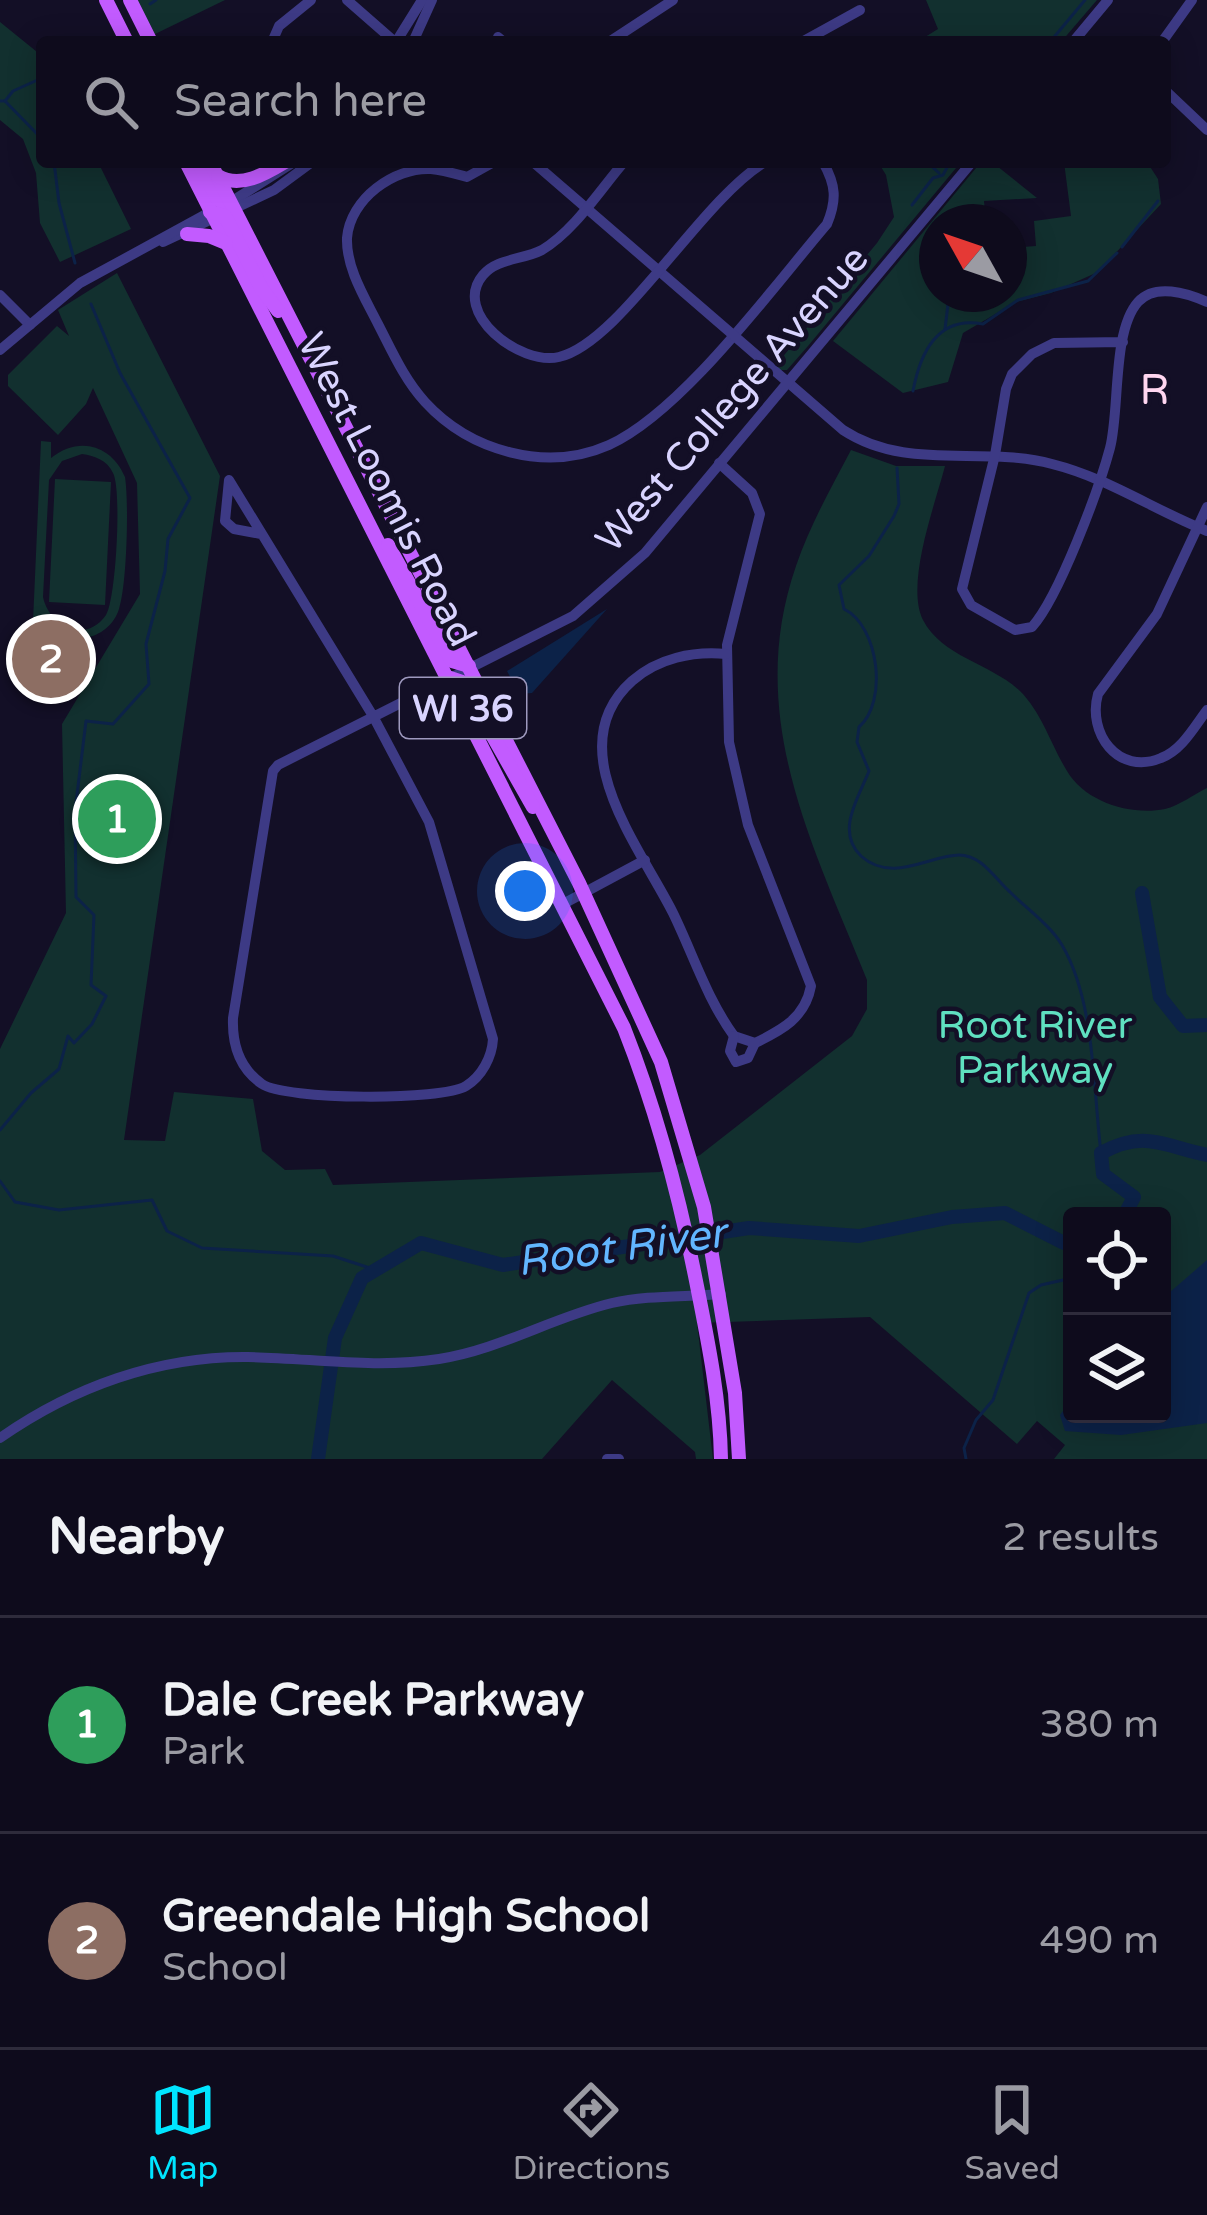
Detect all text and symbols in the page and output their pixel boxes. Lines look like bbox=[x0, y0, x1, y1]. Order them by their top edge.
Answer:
search box bbox=[36, 36, 1171, 168]
icon: search bbox=[78, 69, 144, 135]
text: Search here bbox=[174, 75, 427, 129]
north arrow bbox=[919, 204, 1027, 312]
street label: West College Avenue bbox=[586, 236, 878, 562]
street label: West Loomis Road bbox=[287, 325, 486, 654]
district label: R bbox=[1140, 365, 1172, 416]
pin: 2 bbox=[12, 614, 90, 704]
road number: WI 36 bbox=[400, 678, 526, 738]
pin: 1 bbox=[78, 774, 156, 864]
your location bbox=[495, 861, 555, 921]
park label: Root River Parkway bbox=[938, 1002, 1133, 1094]
water label: Root River bbox=[514, 1207, 734, 1287]
map controls bbox=[1063, 1207, 1171, 1423]
button: locate bbox=[1063, 1207, 1171, 1315]
button: layers bbox=[1063, 1315, 1171, 1423]
text: Nearby bbox=[48, 1506, 225, 1568]
text: 2 results bbox=[1002, 1514, 1159, 1561]
text: Dale Creek Parkway bbox=[162, 1674, 584, 1728]
text: 1 bbox=[75, 1701, 99, 1748]
text: 380 m bbox=[1040, 1701, 1159, 1748]
text: Park bbox=[162, 1728, 245, 1775]
text: Greendale High School bbox=[162, 1890, 650, 1944]
text: 2 bbox=[75, 1917, 99, 1964]
text: 490 m bbox=[1040, 1917, 1159, 1964]
text: School bbox=[162, 1944, 288, 1991]
tab: Map bbox=[147, 2077, 218, 2188]
tab: Directions bbox=[512, 2077, 670, 2188]
tab: Saved bbox=[965, 2077, 1060, 2188]

